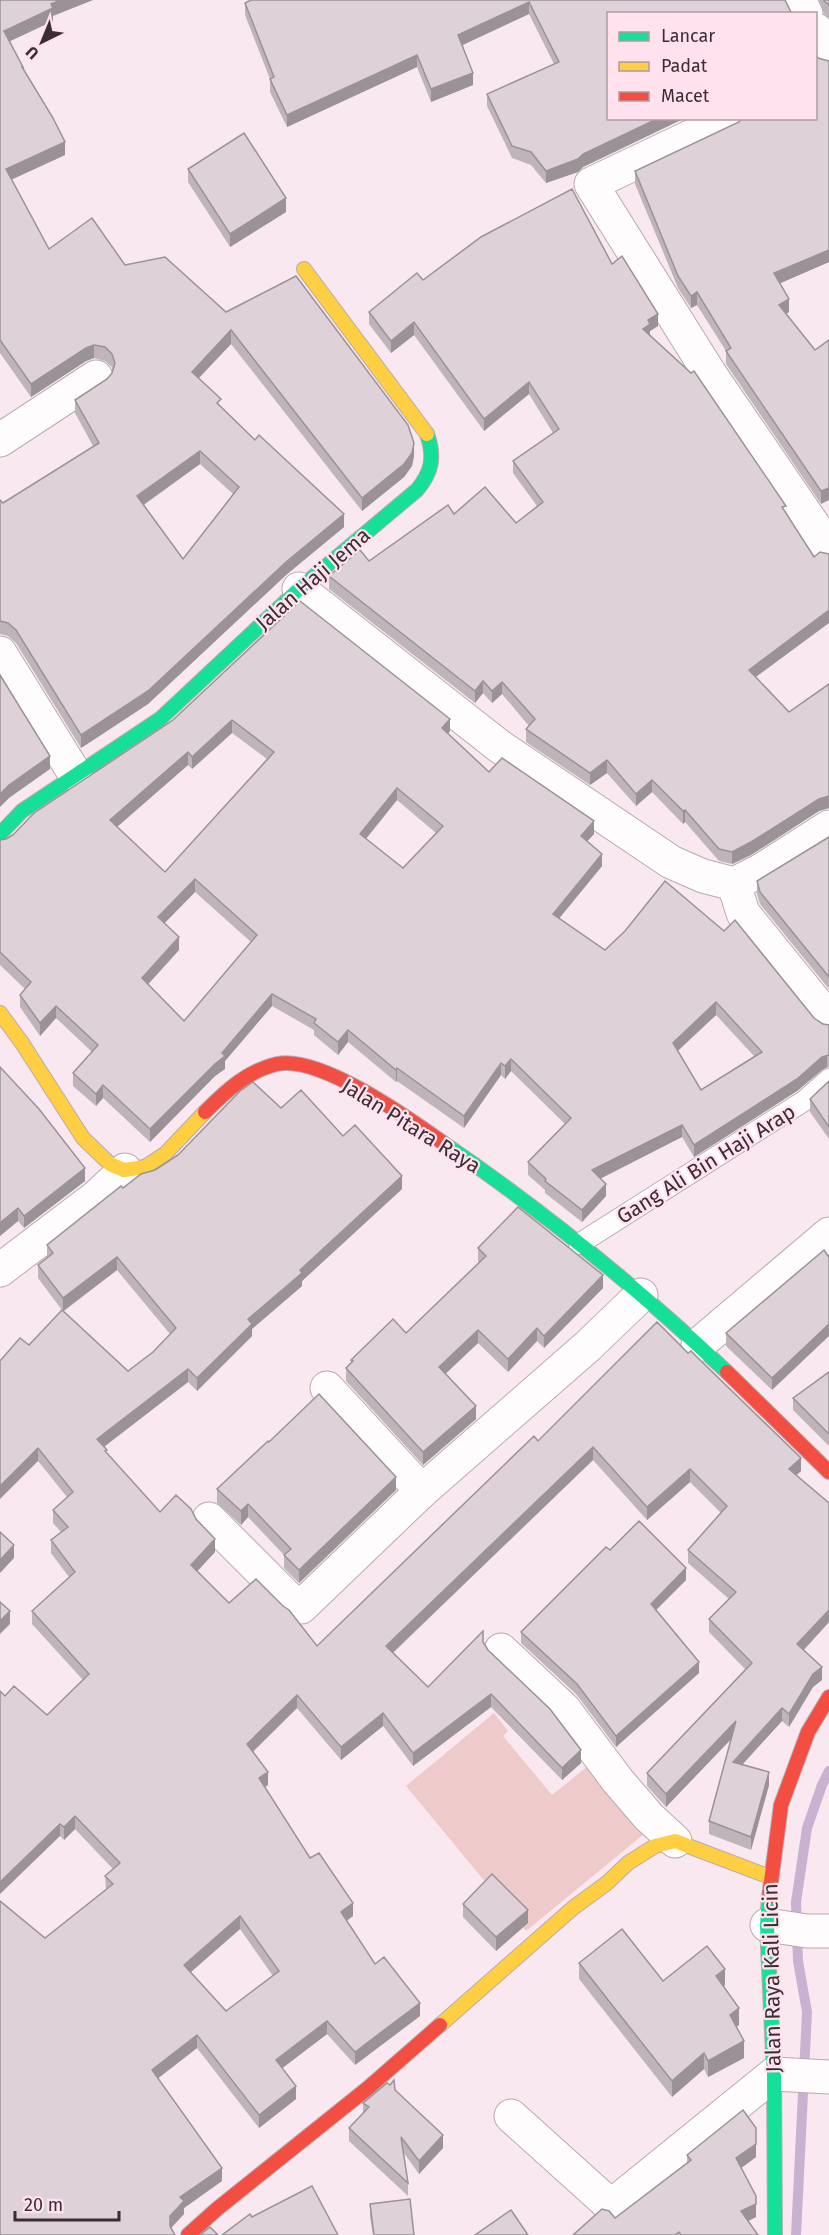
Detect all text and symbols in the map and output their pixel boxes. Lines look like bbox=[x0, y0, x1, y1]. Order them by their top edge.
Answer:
north arrow bbox=[12, 12, 72, 72]
legend bbox=[607, 12, 817, 120]
text: Lancar bbox=[661, 25, 715, 47]
text: U bbox=[22, 42, 42, 63]
text: Padat bbox=[661, 55, 708, 77]
text: Macet bbox=[661, 85, 710, 107]
street label: Jalan Haji Jema bbox=[250, 522, 376, 636]
street label: Jalan Pitara Raya bbox=[337, 1073, 485, 1179]
street label: Gang Ali Bin Haji Arap bbox=[612, 1098, 800, 1230]
street label: Jalan Raya Kali Licin bbox=[757, 1883, 787, 2073]
scale bar bbox=[15, 2184, 118, 2222]
text: 20 m bbox=[24, 2194, 63, 2216]

